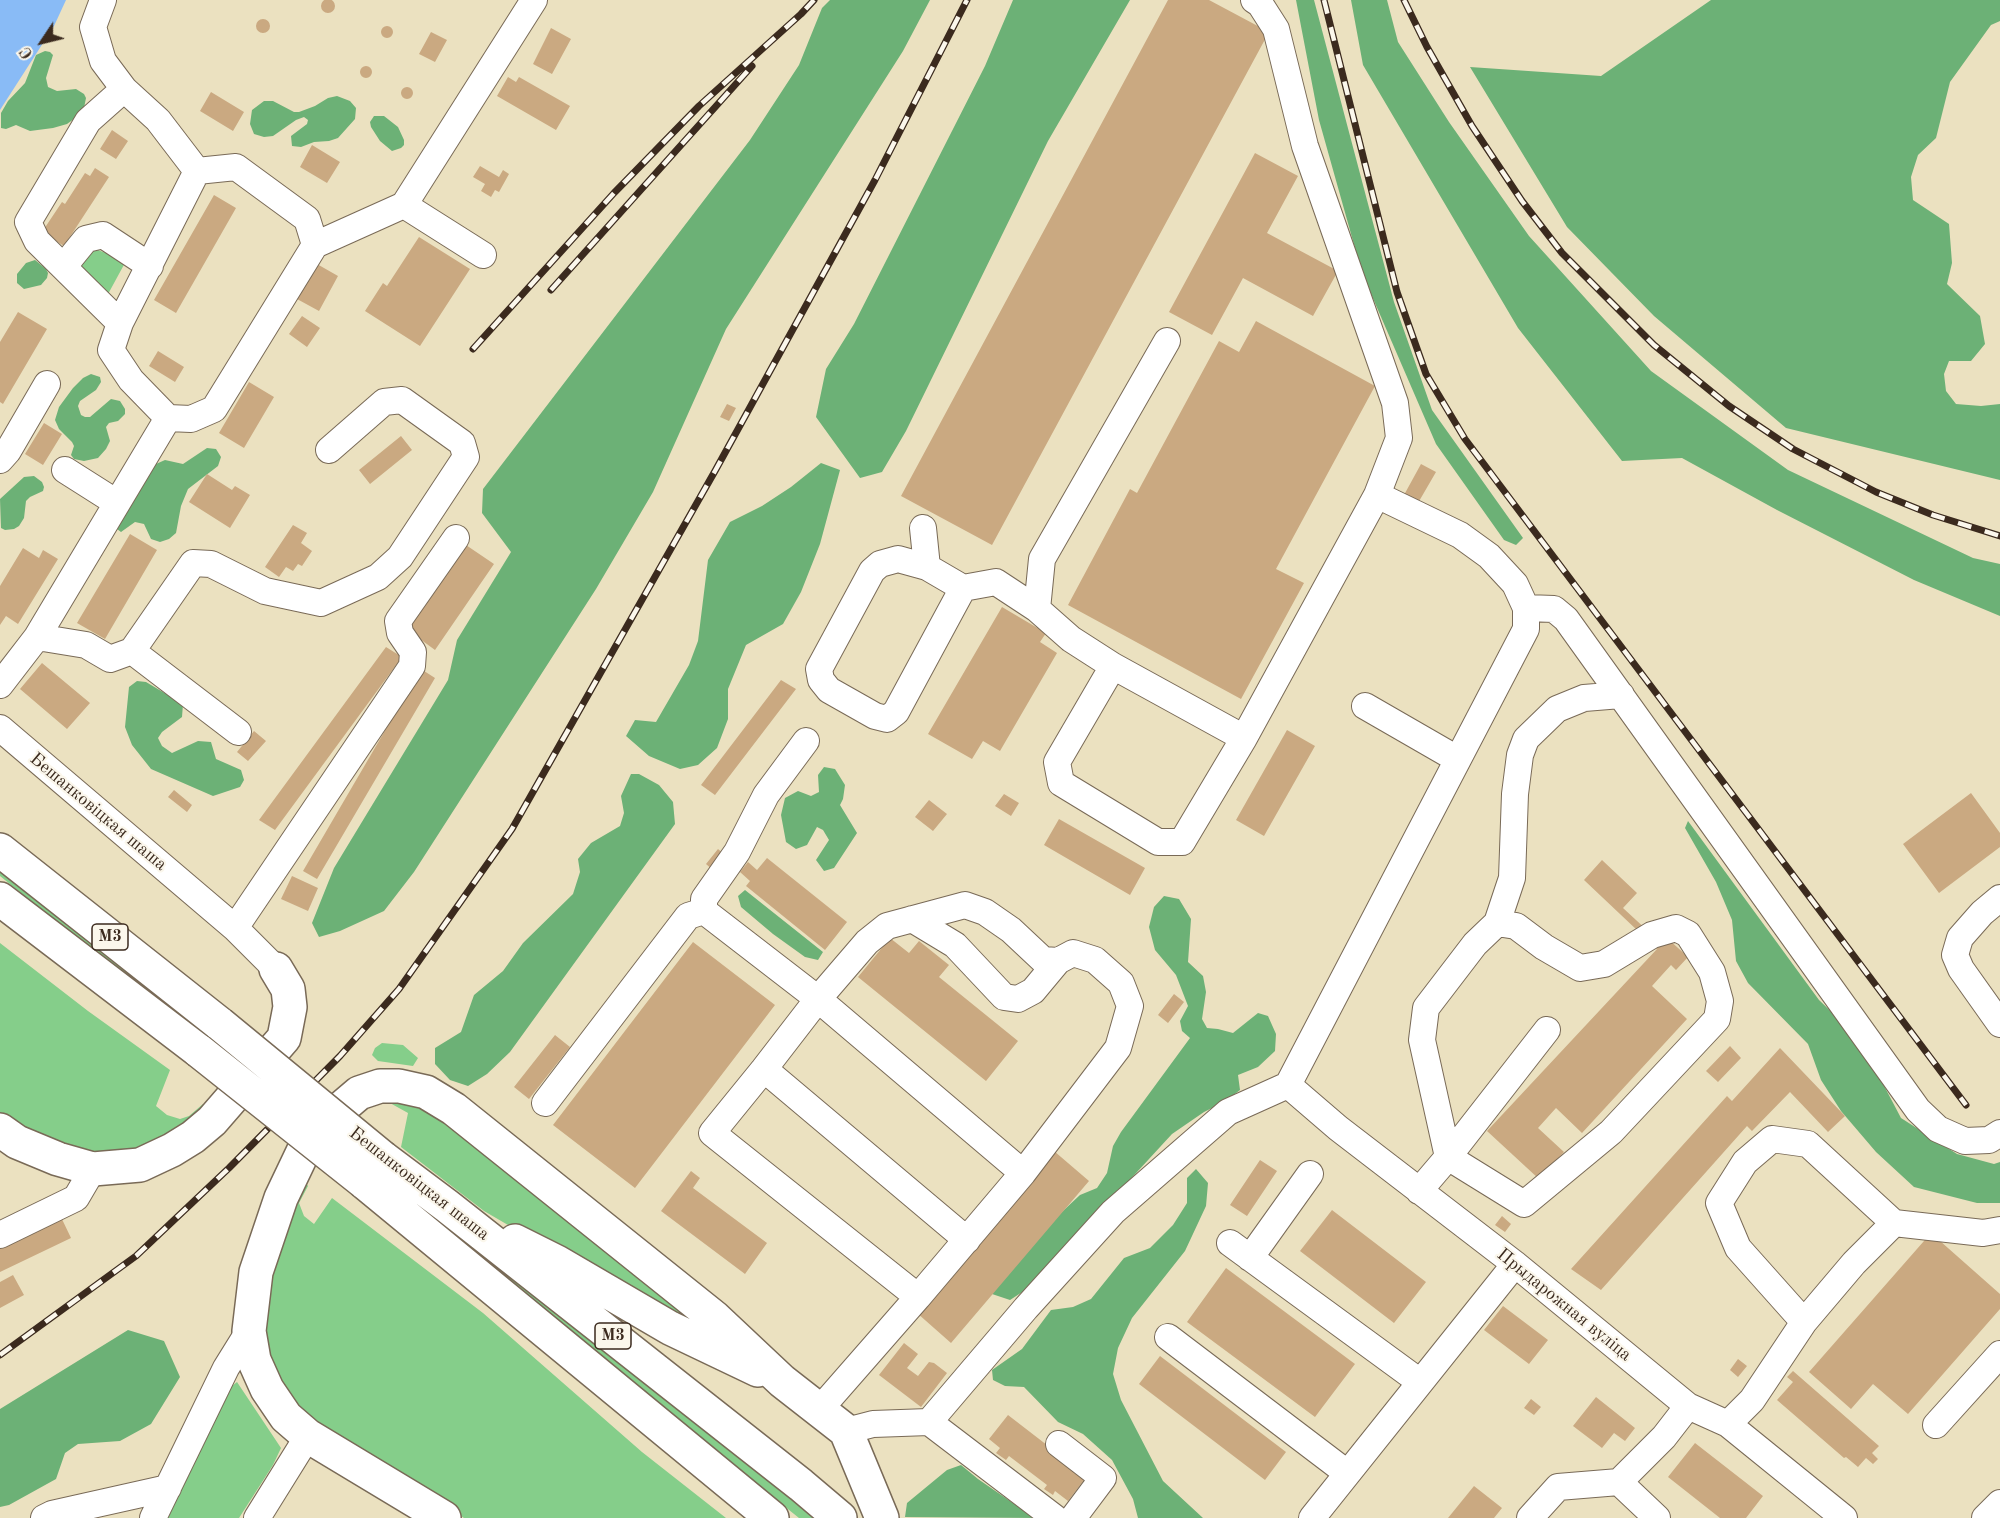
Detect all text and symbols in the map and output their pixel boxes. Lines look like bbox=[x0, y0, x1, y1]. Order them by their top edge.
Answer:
north arrow bbox=[12, 12, 72, 72]
text: С bbox=[18, 43, 37, 61]
street label: Бешанковіцкая шаша bbox=[25, 748, 171, 876]
road number: М3 bbox=[92, 924, 128, 950]
street label: Бешанковіцкая шаша bbox=[344, 1122, 494, 1246]
street label: Прыдарожная вуліца bbox=[1492, 1244, 1636, 1366]
road number: М3 bbox=[595, 1323, 631, 1349]

